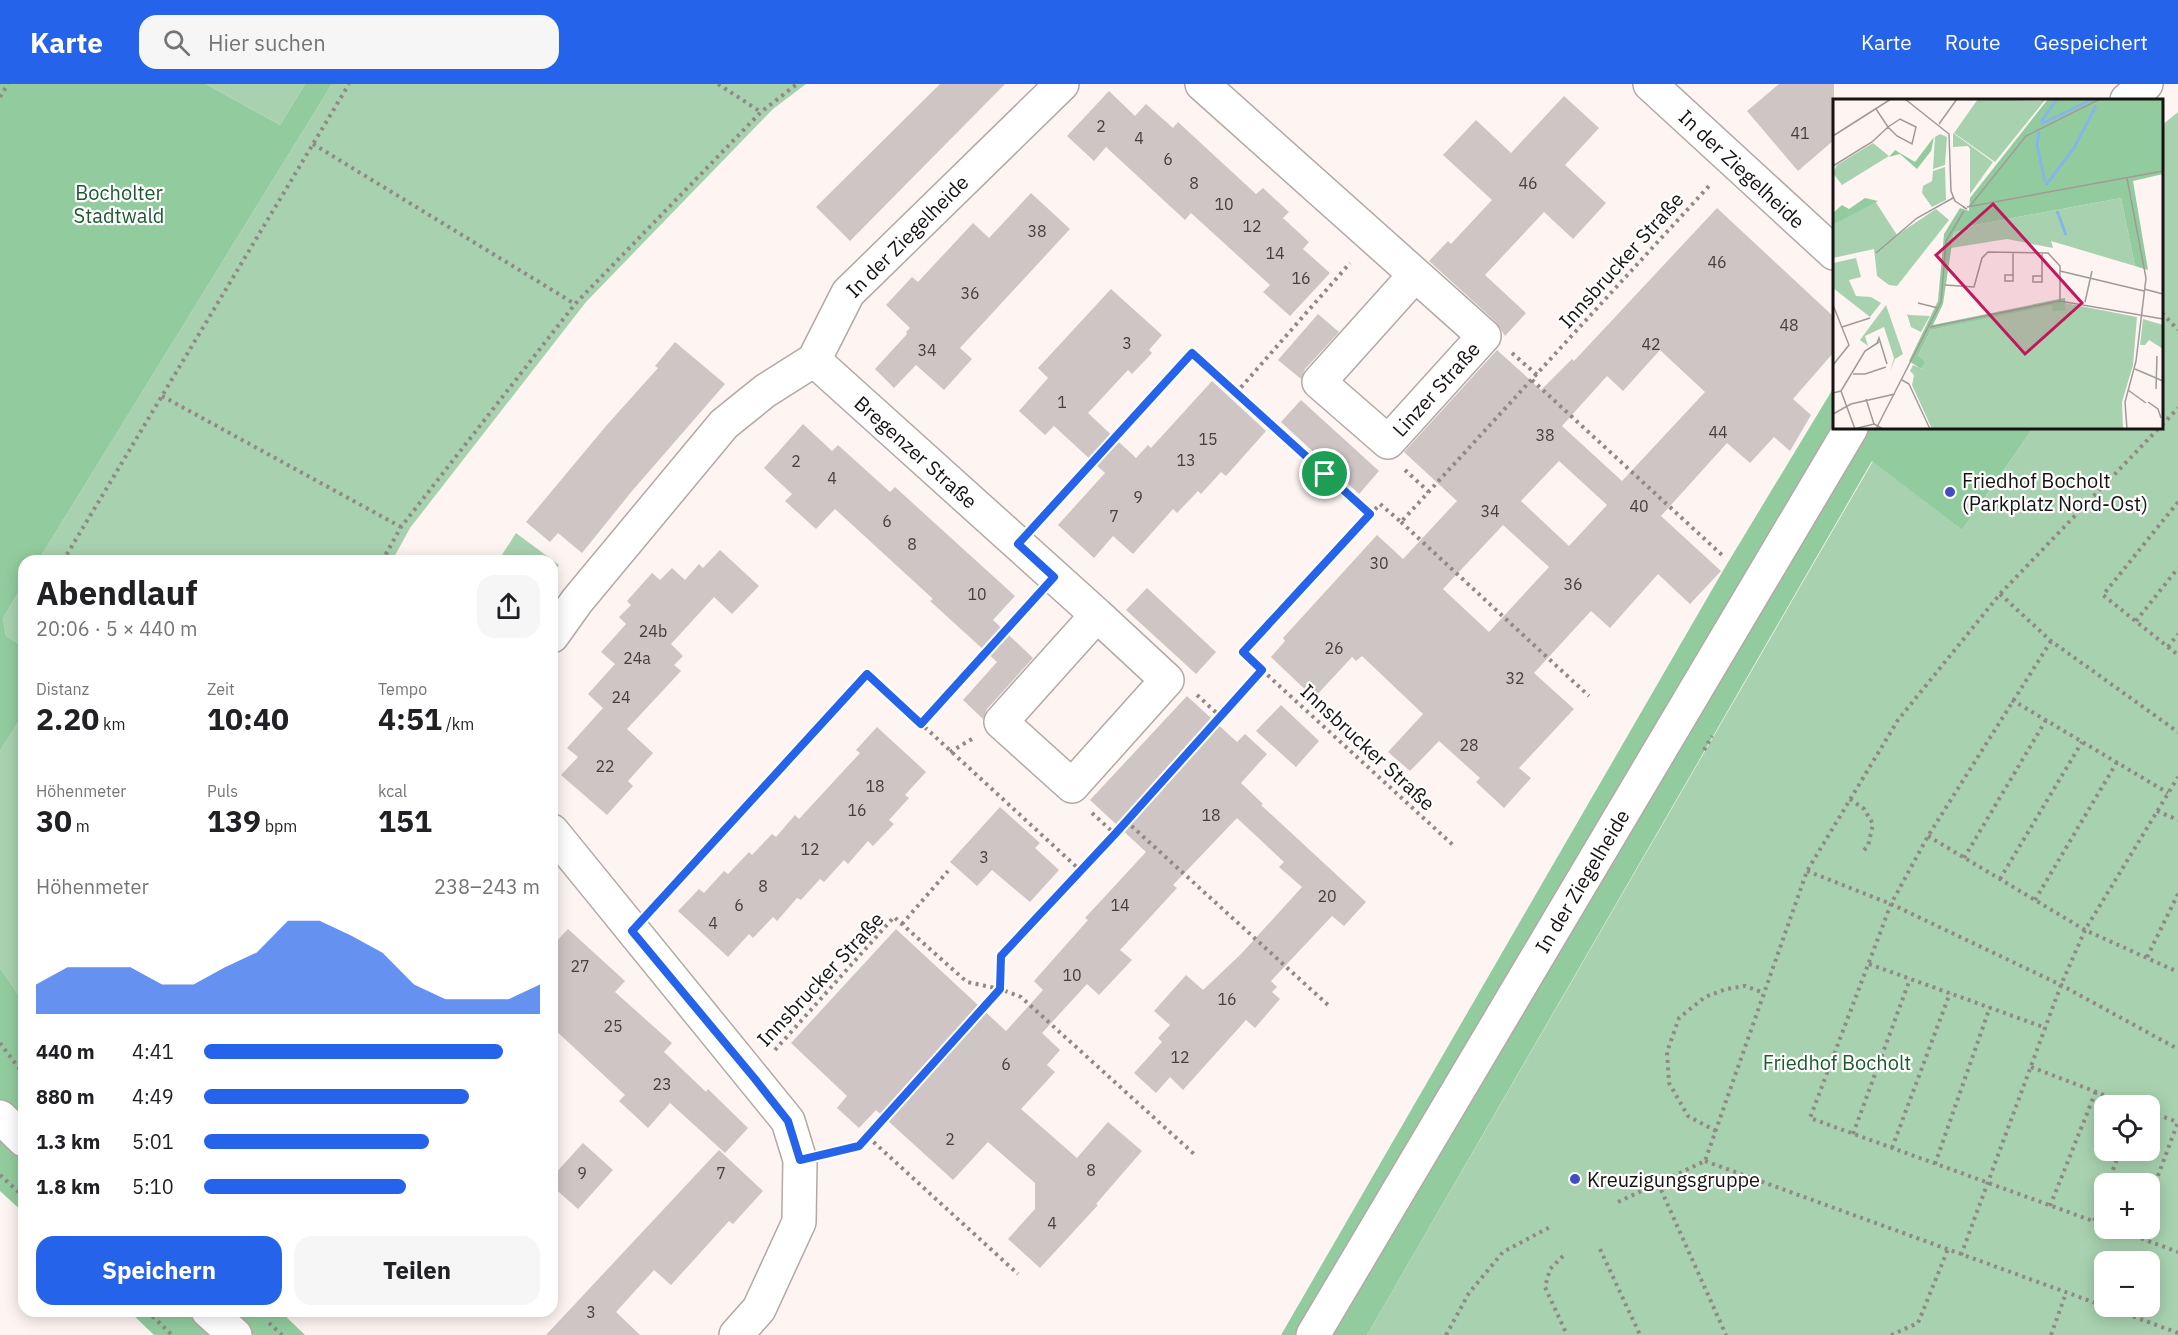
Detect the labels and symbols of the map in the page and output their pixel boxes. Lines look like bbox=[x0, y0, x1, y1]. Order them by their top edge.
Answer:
inset map bbox=[1833, 99, 2163, 429]
street label: In der Ziegelheide bbox=[1673, 104, 1811, 234]
house number: 2 bbox=[1096, 116, 1106, 136]
house number: 41 bbox=[1790, 123, 1810, 143]
house number: 4 bbox=[1134, 128, 1144, 148]
house number: 6 bbox=[1163, 149, 1173, 169]
street label: In der Ziegelheide bbox=[840, 169, 974, 303]
house number: 8 bbox=[1189, 173, 1199, 193]
house number: 46 bbox=[1518, 173, 1538, 193]
park label: Bocholter Stadtwald bbox=[74, 179, 164, 229]
street label: Innsbrucker Straße bbox=[1553, 186, 1689, 334]
house number: 10 bbox=[1214, 194, 1234, 214]
house number: 12 bbox=[1242, 216, 1262, 236]
house number: 38 bbox=[1027, 221, 1047, 241]
house number: 14 bbox=[1265, 243, 1285, 263]
house number: 46 bbox=[1707, 252, 1727, 272]
house number: 16 bbox=[1291, 268, 1311, 288]
house number: 36 bbox=[960, 283, 980, 303]
house number: 48 bbox=[1779, 315, 1799, 335]
house number: 3 bbox=[1122, 333, 1132, 353]
house number: 42 bbox=[1641, 334, 1661, 354]
street label: Linzer Straße bbox=[1386, 336, 1486, 442]
house number: 34 bbox=[917, 340, 937, 360]
street label: Bregenzer Straße bbox=[849, 390, 983, 514]
house number: 1 bbox=[1057, 392, 1067, 412]
house number: 44 bbox=[1708, 422, 1728, 442]
house number: 38 bbox=[1535, 425, 1555, 445]
house number: 15 bbox=[1198, 429, 1218, 449]
pin bbox=[1299, 448, 1350, 499]
house number: 13 bbox=[1176, 450, 1196, 470]
house number: 2 bbox=[791, 451, 801, 471]
place label: Friedhof Bocholt (Parkplatz Nord-Ost) bbox=[1962, 467, 2148, 517]
house number: 4 bbox=[827, 468, 837, 488]
marker: Friedhof Bocholt (Parkplatz Nord-Ost) bbox=[1943, 485, 1957, 499]
house number: 9 bbox=[1133, 487, 1143, 507]
house number: 40 bbox=[1629, 496, 1649, 516]
house number: 34 bbox=[1480, 501, 1500, 521]
house number: 7 bbox=[1109, 506, 1119, 526]
house number: 6 bbox=[882, 511, 892, 531]
house number: 8 bbox=[907, 534, 917, 554]
house number: 30 bbox=[1369, 553, 1389, 573]
house number: 36 bbox=[1563, 574, 1583, 594]
house number: 10 bbox=[967, 584, 987, 604]
house number: 24b bbox=[639, 621, 667, 641]
house number: 26 bbox=[1324, 638, 1344, 658]
house number: 24a bbox=[623, 648, 651, 668]
house number: 32 bbox=[1505, 668, 1525, 688]
street label: Innsbrucker Straße bbox=[1295, 678, 1441, 816]
house number: 24 bbox=[611, 687, 631, 707]
house number: 28 bbox=[1459, 735, 1479, 755]
house number: 22 bbox=[595, 756, 615, 776]
house number: 18 bbox=[865, 776, 885, 796]
house number: 16 bbox=[847, 800, 867, 820]
street label: In der Ziegelheide bbox=[1528, 804, 1636, 958]
house number: 18 bbox=[1201, 805, 1221, 825]
house number: 12 bbox=[800, 839, 820, 859]
house number: 3 bbox=[979, 847, 989, 867]
house number: 8 bbox=[758, 876, 768, 896]
house number: 20 bbox=[1317, 886, 1337, 906]
house number: 6 bbox=[734, 895, 744, 915]
house number: 14 bbox=[1110, 895, 1130, 915]
street label: Innsbrucker Straße bbox=[751, 906, 889, 1052]
house number: 4 bbox=[708, 913, 718, 933]
house number: 27 bbox=[570, 956, 590, 976]
house number: 10 bbox=[1062, 965, 1082, 985]
house number: 16 bbox=[1217, 989, 1237, 1009]
house number: 25 bbox=[603, 1016, 623, 1036]
house number: 12 bbox=[1170, 1047, 1190, 1067]
park label: Friedhof Bocholt bbox=[1763, 1049, 1911, 1076]
house number: 6 bbox=[1001, 1054, 1011, 1074]
house number: 23 bbox=[652, 1074, 672, 1094]
house number: 2 bbox=[945, 1129, 955, 1149]
house number: 8 bbox=[1086, 1160, 1096, 1180]
house number: 9 bbox=[577, 1163, 587, 1183]
house number: 7 bbox=[716, 1163, 726, 1183]
place label: Kreuzigungsgruppe bbox=[1587, 1166, 1760, 1193]
marker: Kreuzigungsgruppe bbox=[1568, 1172, 1582, 1186]
house number: 4 bbox=[1047, 1213, 1057, 1233]
house number: 3 bbox=[586, 1302, 596, 1322]

